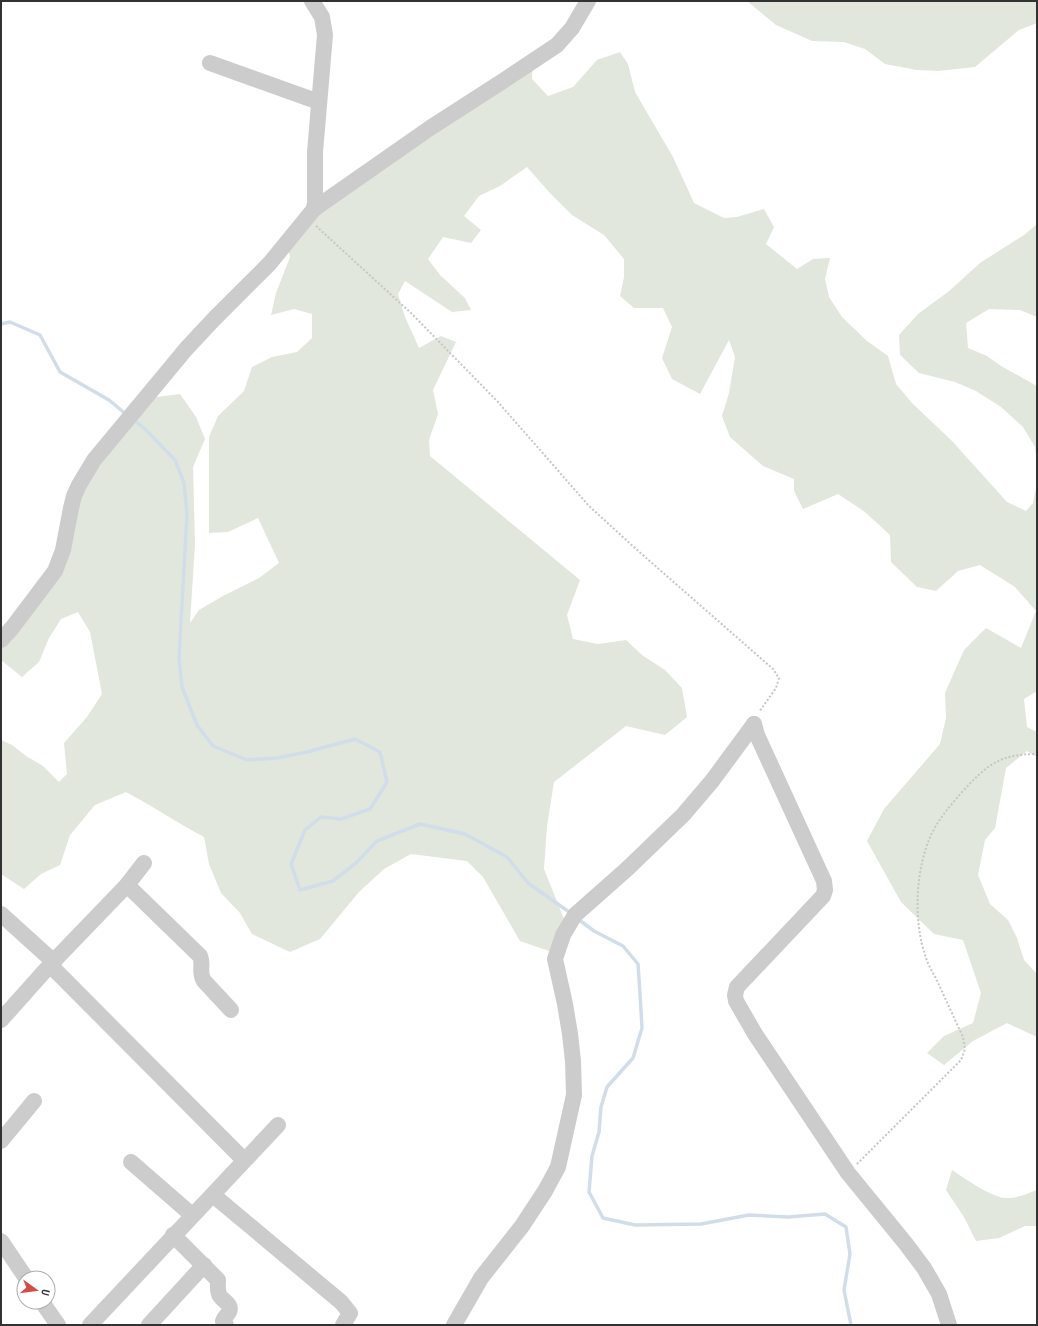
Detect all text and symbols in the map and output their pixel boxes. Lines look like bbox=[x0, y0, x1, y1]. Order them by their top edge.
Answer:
north arrow bbox=[16, 1270, 56, 1310]
text: U bbox=[38, 1288, 53, 1297]

